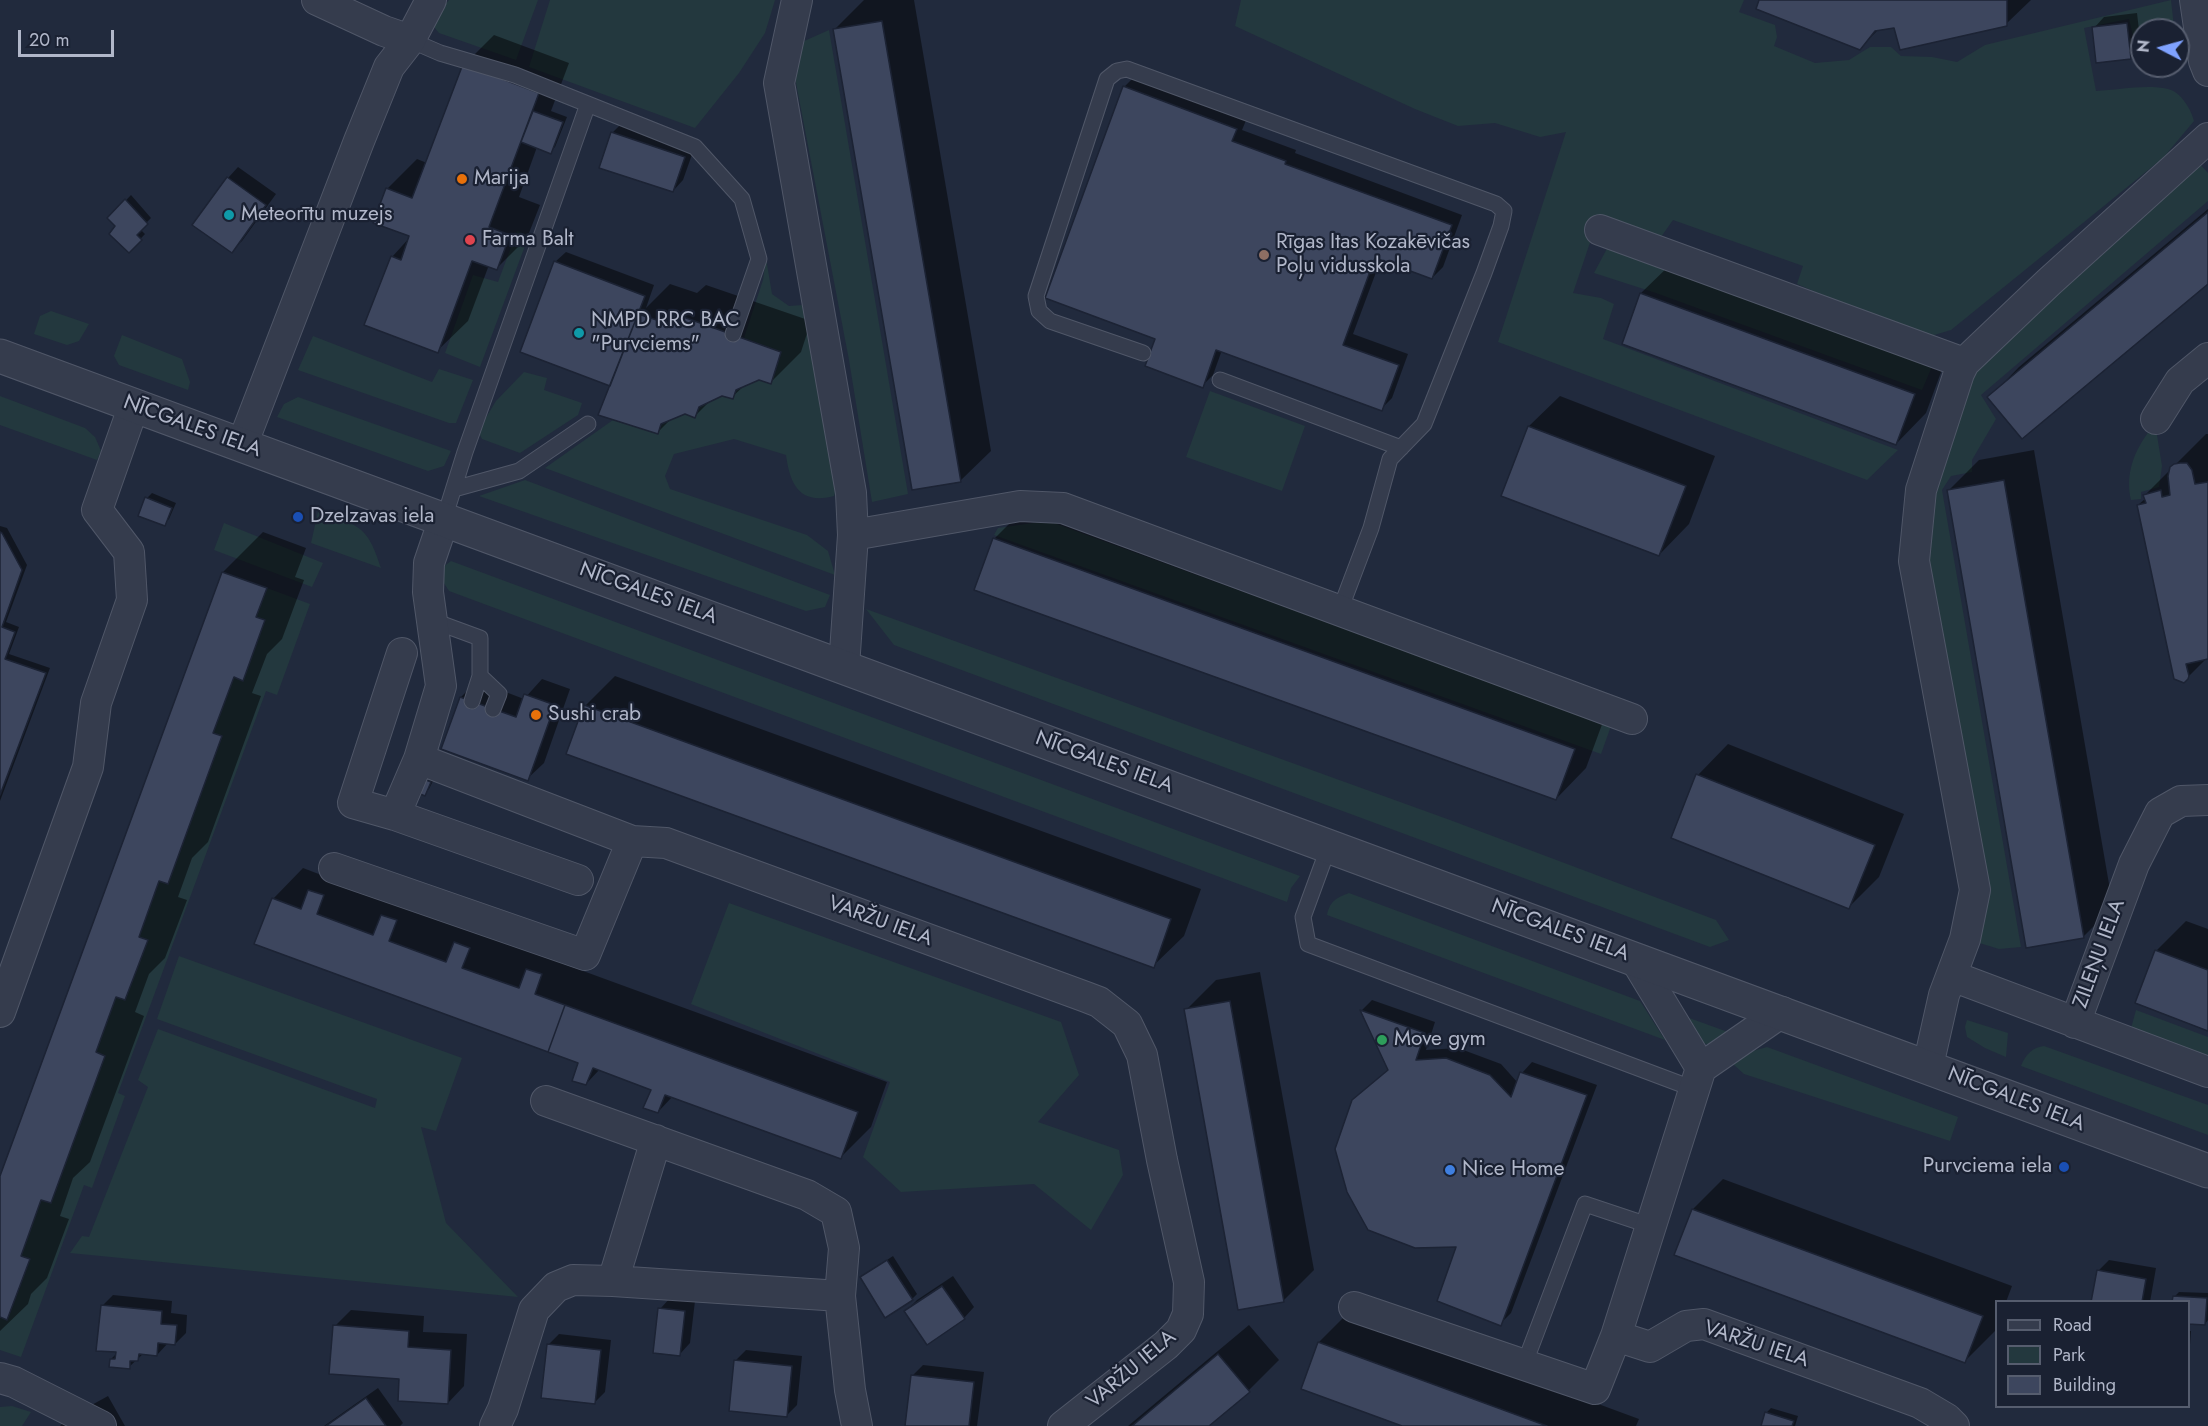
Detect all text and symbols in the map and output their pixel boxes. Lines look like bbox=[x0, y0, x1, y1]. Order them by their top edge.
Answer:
scale bar bbox=[21, 18, 117, 56]
north arrow bbox=[2130, 18, 2190, 78]
text: 20 m bbox=[29, 27, 69, 53]
text: N bbox=[2131, 39, 2156, 54]
place label: Marija bbox=[474, 166, 529, 192]
marker: Marija bbox=[455, 172, 469, 186]
place label: Meteorītu muzejs bbox=[241, 202, 392, 228]
marker: Meteorītu muzejs bbox=[222, 208, 236, 222]
place label: Farma Balt bbox=[482, 227, 574, 253]
place label: Rīgas Itas Kozakēvičas Poļu vidusskola bbox=[1276, 230, 1470, 280]
marker: Farma Balt bbox=[463, 233, 477, 247]
marker: Rīgas Itas Kozakēvičas Poļu vidusskola bbox=[1257, 248, 1271, 262]
place label: NMPD RRC BAC "Purvciems" bbox=[591, 308, 740, 358]
marker: NMPD RRC BAC "Purvciems" bbox=[572, 326, 586, 340]
street label: NĪCGALES IELA bbox=[120, 390, 264, 464]
place label: Dzelzavas iela bbox=[310, 504, 434, 530]
marker: Dzelzavas iela bbox=[291, 510, 305, 524]
street label: NĪCGALES IELA bbox=[576, 557, 720, 631]
place label: Sushi crab bbox=[548, 702, 641, 728]
marker: Sushi crab bbox=[529, 708, 543, 722]
street label: NĪCGALES IELA bbox=[1032, 726, 1176, 800]
street label: VARŽU IELA bbox=[825, 892, 935, 952]
street label: NĪCGALES IELA bbox=[1488, 894, 1632, 968]
street label: ZILEŅU IELA bbox=[2069, 896, 2131, 1012]
place label: Move gym bbox=[1394, 1027, 1486, 1053]
marker: Move gym bbox=[1375, 1033, 1389, 1047]
street label: NĪCGALES IELA bbox=[1944, 1062, 2088, 1138]
place label: Purvciema iela bbox=[1923, 1154, 2052, 1180]
place label: Nice Home bbox=[1462, 1157, 1565, 1183]
marker: Purvciema iela bbox=[2057, 1160, 2071, 1174]
marker: Nice Home bbox=[1443, 1163, 1457, 1177]
legend bbox=[1995, 1300, 2190, 1408]
text: Road bbox=[2053, 1312, 2092, 1338]
street label: VARŽU IELA bbox=[1700, 1316, 1812, 1374]
street label: VARŽU IELA bbox=[1082, 1325, 1182, 1415]
text: Park bbox=[2053, 1342, 2085, 1368]
text: Building bbox=[2053, 1372, 2116, 1398]

